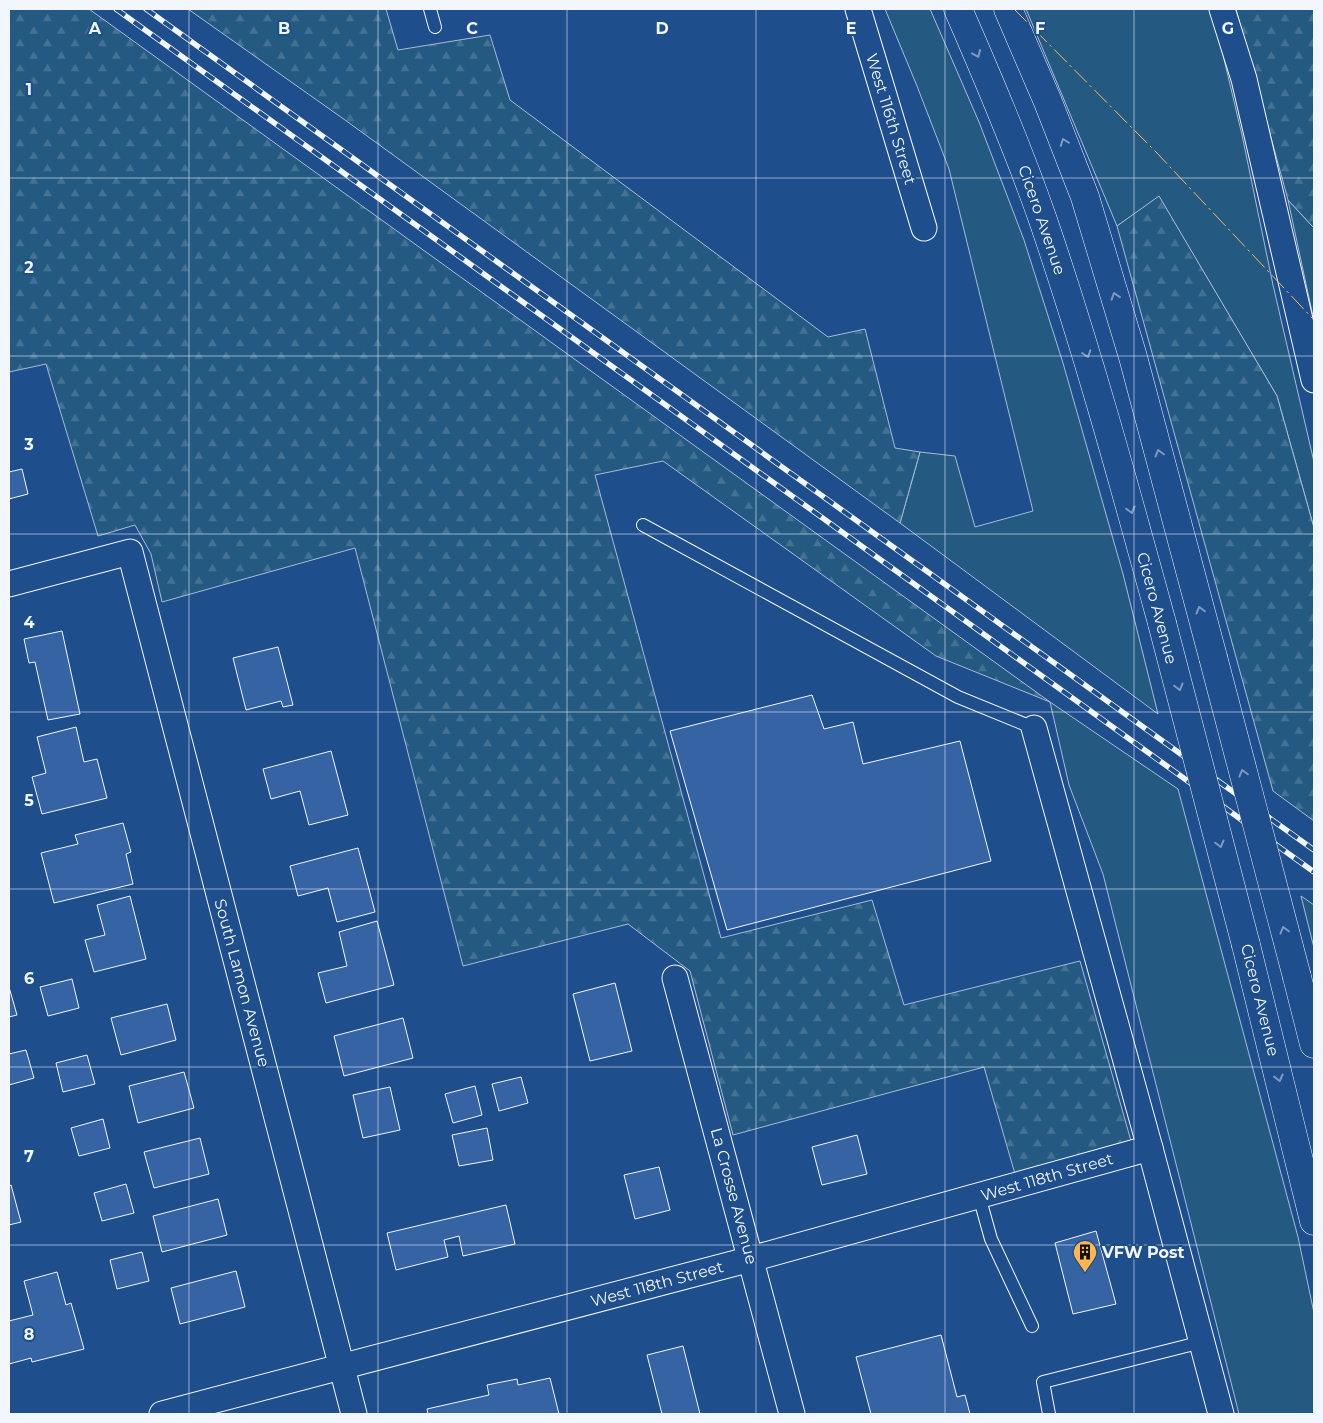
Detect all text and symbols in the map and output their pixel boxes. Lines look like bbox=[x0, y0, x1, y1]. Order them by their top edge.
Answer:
text: A bbox=[88, 19, 102, 38]
text: B bbox=[278, 19, 290, 38]
text: C bbox=[466, 19, 478, 38]
text: D bbox=[655, 19, 669, 38]
text: E bbox=[846, 19, 856, 38]
text: F bbox=[1035, 19, 1045, 38]
text: G bbox=[1222, 19, 1234, 38]
one-way arrow bbox=[971, 49, 982, 58]
street label: West 116th Street bbox=[862, 51, 920, 187]
text: 1 bbox=[26, 80, 32, 99]
one-way arrow bbox=[1060, 138, 1070, 147]
street label: Cicero Avenue bbox=[1014, 163, 1070, 277]
text: 2 bbox=[24, 258, 34, 277]
one-way arrow bbox=[1111, 293, 1121, 301]
one-way arrow bbox=[1081, 349, 1091, 358]
text: 3 bbox=[23, 435, 34, 454]
one-way arrow bbox=[1154, 449, 1164, 457]
one-way arrow bbox=[1125, 506, 1136, 515]
street label: Cicero Avenue bbox=[1133, 550, 1181, 666]
one-way arrow bbox=[1196, 606, 1206, 614]
text: 4 bbox=[23, 613, 35, 632]
one-way arrow bbox=[1173, 682, 1183, 690]
one-way arrow bbox=[1238, 768, 1249, 777]
text: 5 bbox=[24, 791, 34, 810]
one-way arrow bbox=[1214, 840, 1225, 849]
street label: South Lamon Avenue bbox=[210, 897, 274, 1069]
one-way arrow bbox=[1280, 927, 1290, 935]
street label: Cicero Avenue bbox=[1237, 942, 1283, 1058]
text: 6 bbox=[24, 969, 34, 988]
one-way arrow bbox=[1273, 1073, 1284, 1082]
street label: La Crosse Avenue bbox=[707, 1126, 761, 1266]
text: 7 bbox=[24, 1147, 34, 1166]
street label: West 118th Street bbox=[979, 1149, 1116, 1205]
building icon: VFW Post bbox=[1072, 1239, 1098, 1273]
place label: VFW Post bbox=[1101, 1243, 1185, 1262]
street label: West 118th Street bbox=[589, 1257, 726, 1311]
text: 8 bbox=[24, 1325, 34, 1344]

